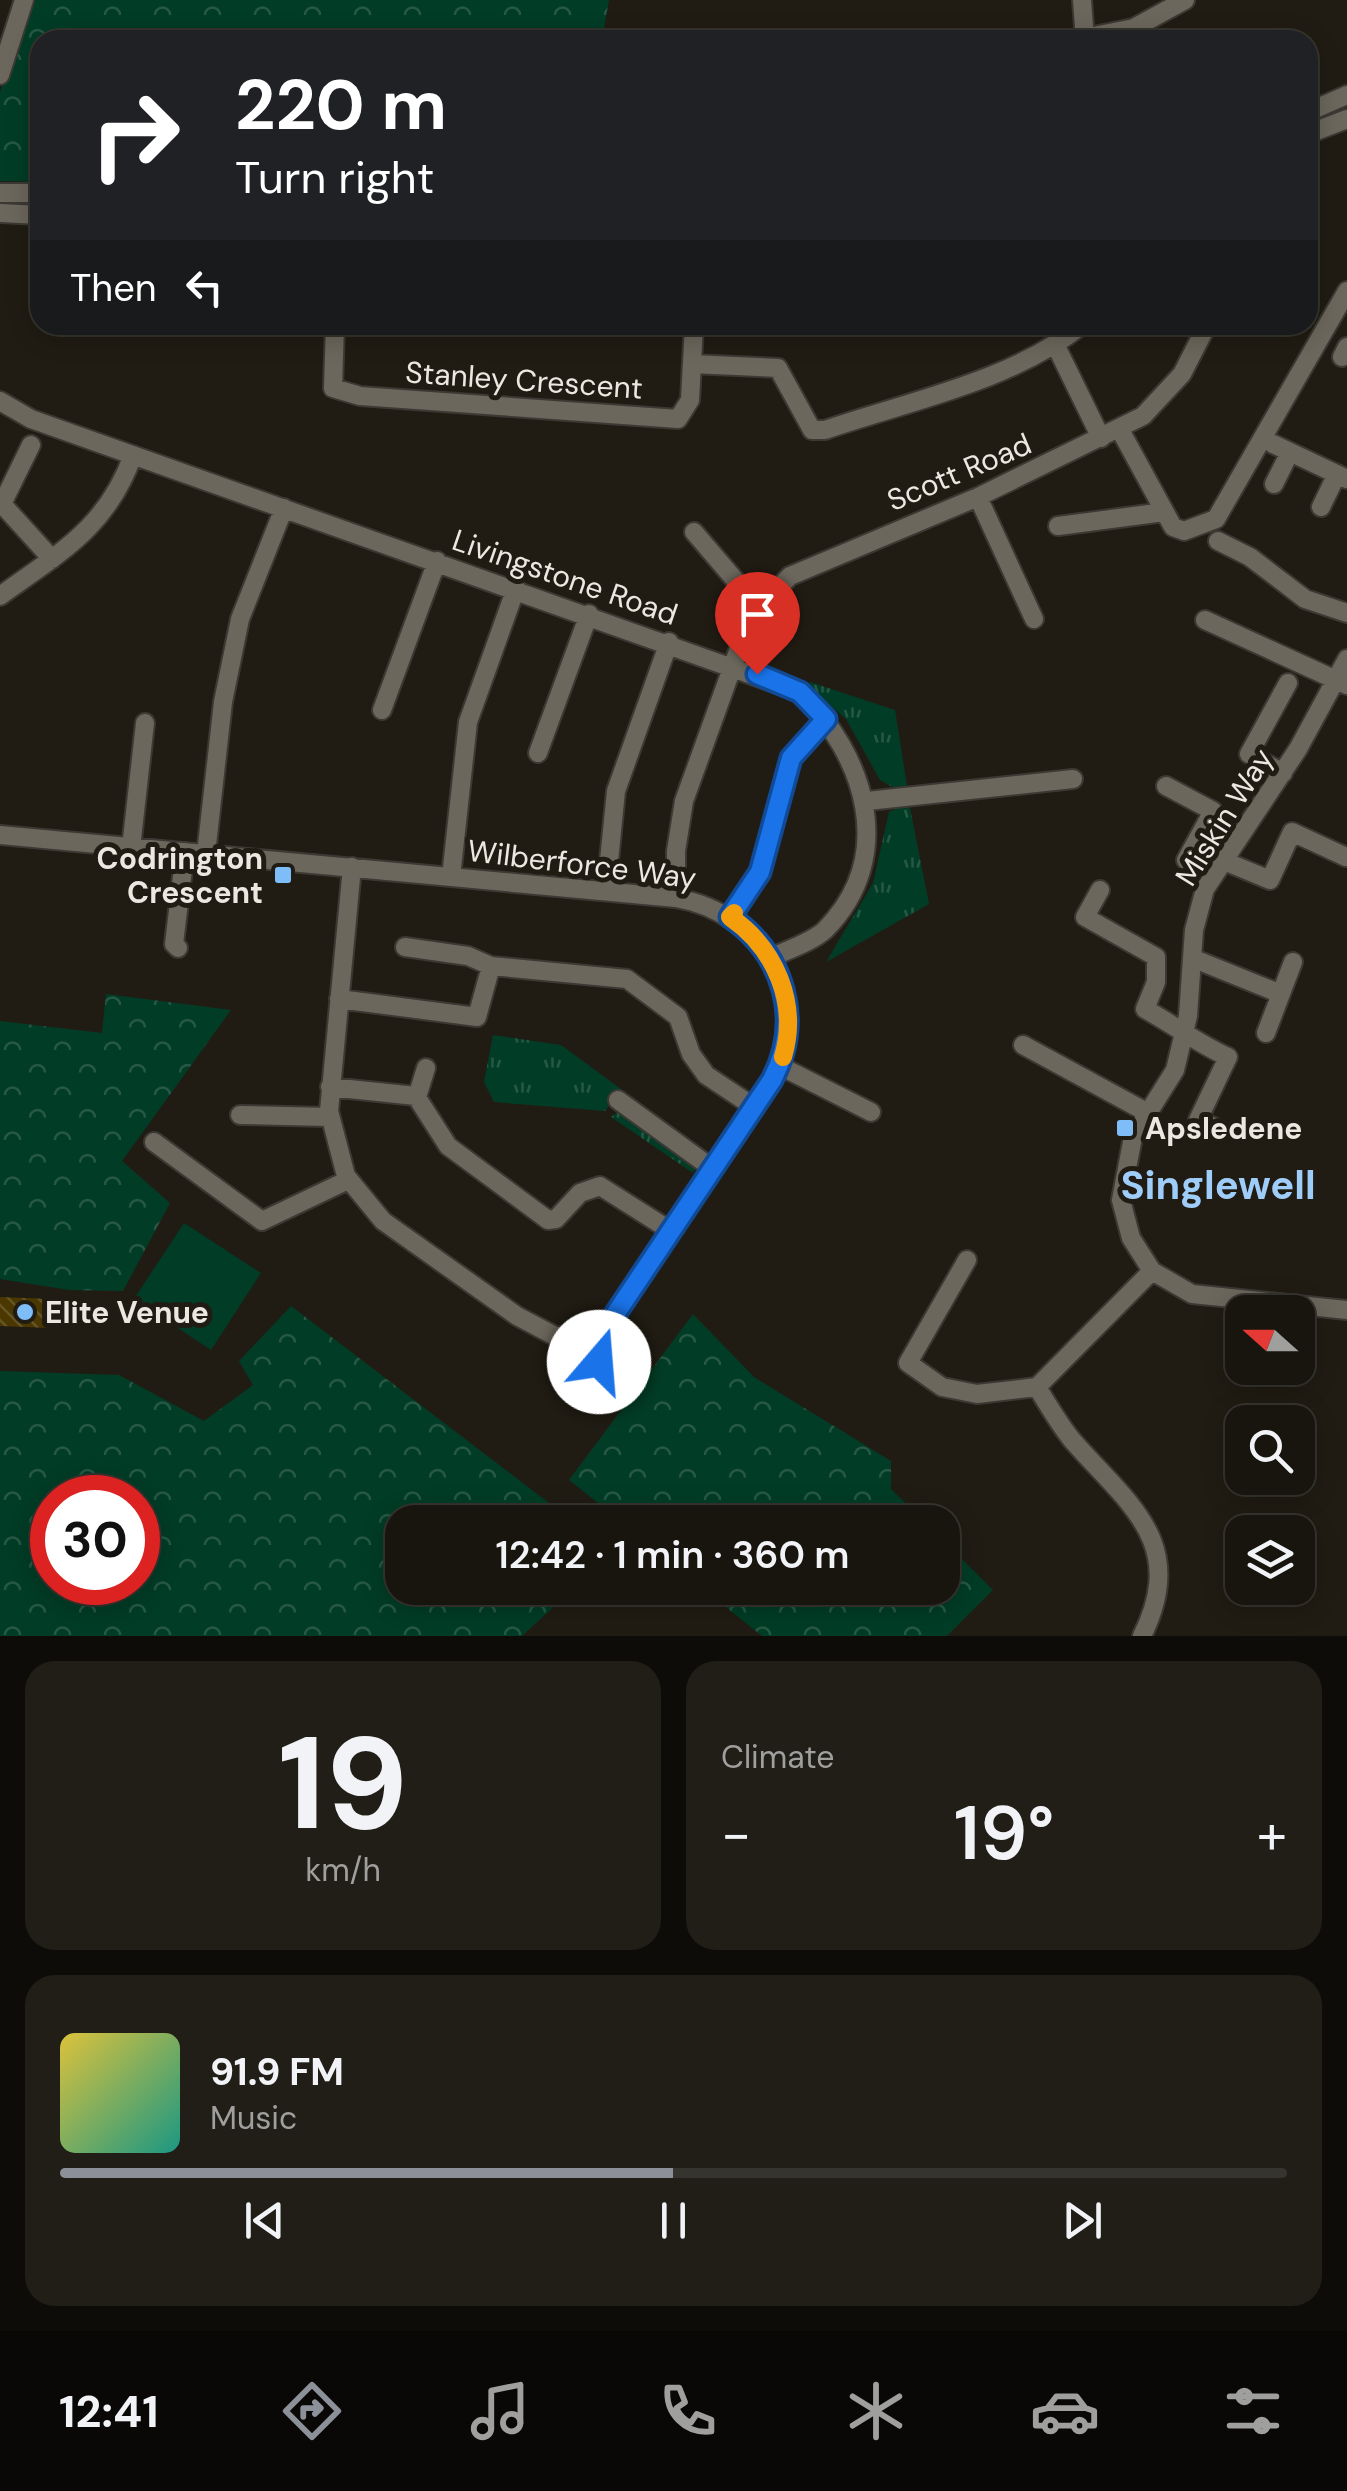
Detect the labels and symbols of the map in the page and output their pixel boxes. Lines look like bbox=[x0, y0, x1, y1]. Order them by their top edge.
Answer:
street label: Stanley Crescent bbox=[404, 352, 644, 408]
street label: Scott Road bbox=[881, 424, 1037, 520]
street label: Livingstone Road bbox=[447, 520, 683, 634]
pin bbox=[715, 572, 800, 675]
street label: Miskin Way bbox=[1166, 741, 1282, 893]
street label: Wilberforce Way bbox=[465, 831, 699, 897]
place label: Codrington Crescent bbox=[97, 839, 263, 912]
marker: Codrington Crescent bbox=[272, 864, 294, 886]
place label: Apsledene bbox=[1145, 1109, 1302, 1148]
marker: Apsledene bbox=[1114, 1117, 1136, 1139]
district label: Singlewell bbox=[1120, 1159, 1316, 1211]
place label: Elite Venue bbox=[45, 1293, 209, 1332]
north arrow bbox=[1225, 1295, 1315, 1385]
marker: Elite Venue bbox=[14, 1301, 36, 1323]
position arrow bbox=[547, 1310, 651, 1414]
speed limit sign: 30 bbox=[30, 1475, 160, 1605]

